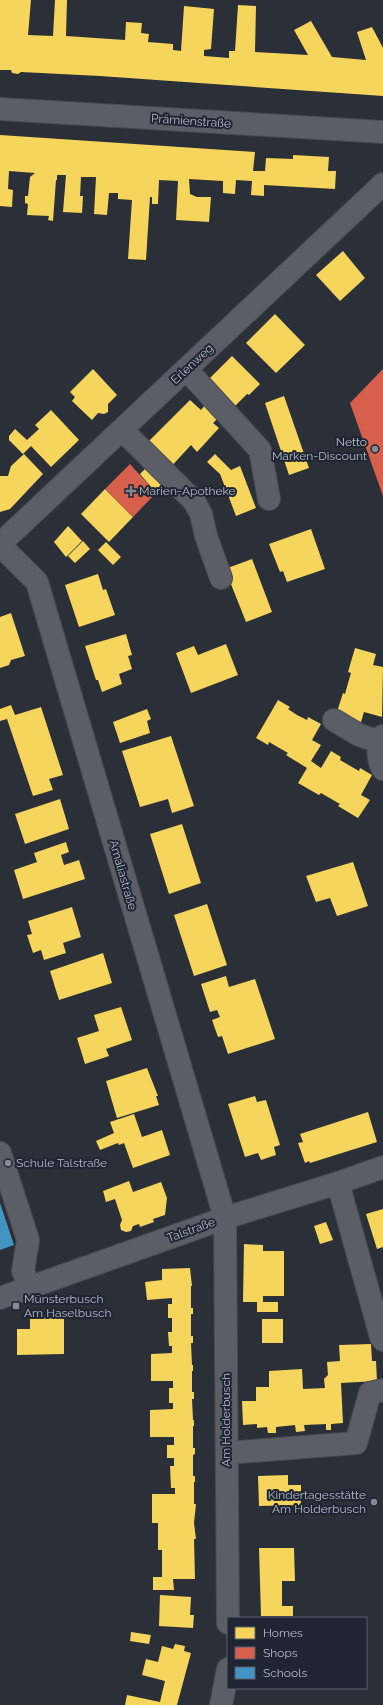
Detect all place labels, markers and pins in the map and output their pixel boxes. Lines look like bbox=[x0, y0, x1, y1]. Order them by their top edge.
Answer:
place label: Netto Marken-Discount bbox=[272, 435, 367, 463]
marker: Netto Marken-Discount bbox=[370, 444, 380, 454]
place label: Marien-Apotheke bbox=[139, 484, 236, 498]
marker: Marien-Apotheke bbox=[126, 486, 136, 496]
place label: Schule Talstraße bbox=[16, 1156, 107, 1170]
marker: Schule Talstraße bbox=[3, 1158, 13, 1168]
place label: Münsterbusch Am Haselbusch bbox=[24, 1292, 112, 1320]
marker: Münsterbusch Am Haselbusch bbox=[11, 1301, 21, 1311]
place label: Kindertagesstätte Am Holderbusch bbox=[268, 1488, 366, 1516]
marker: Kindertagesstätte Am Holderbusch bbox=[369, 1497, 379, 1507]

